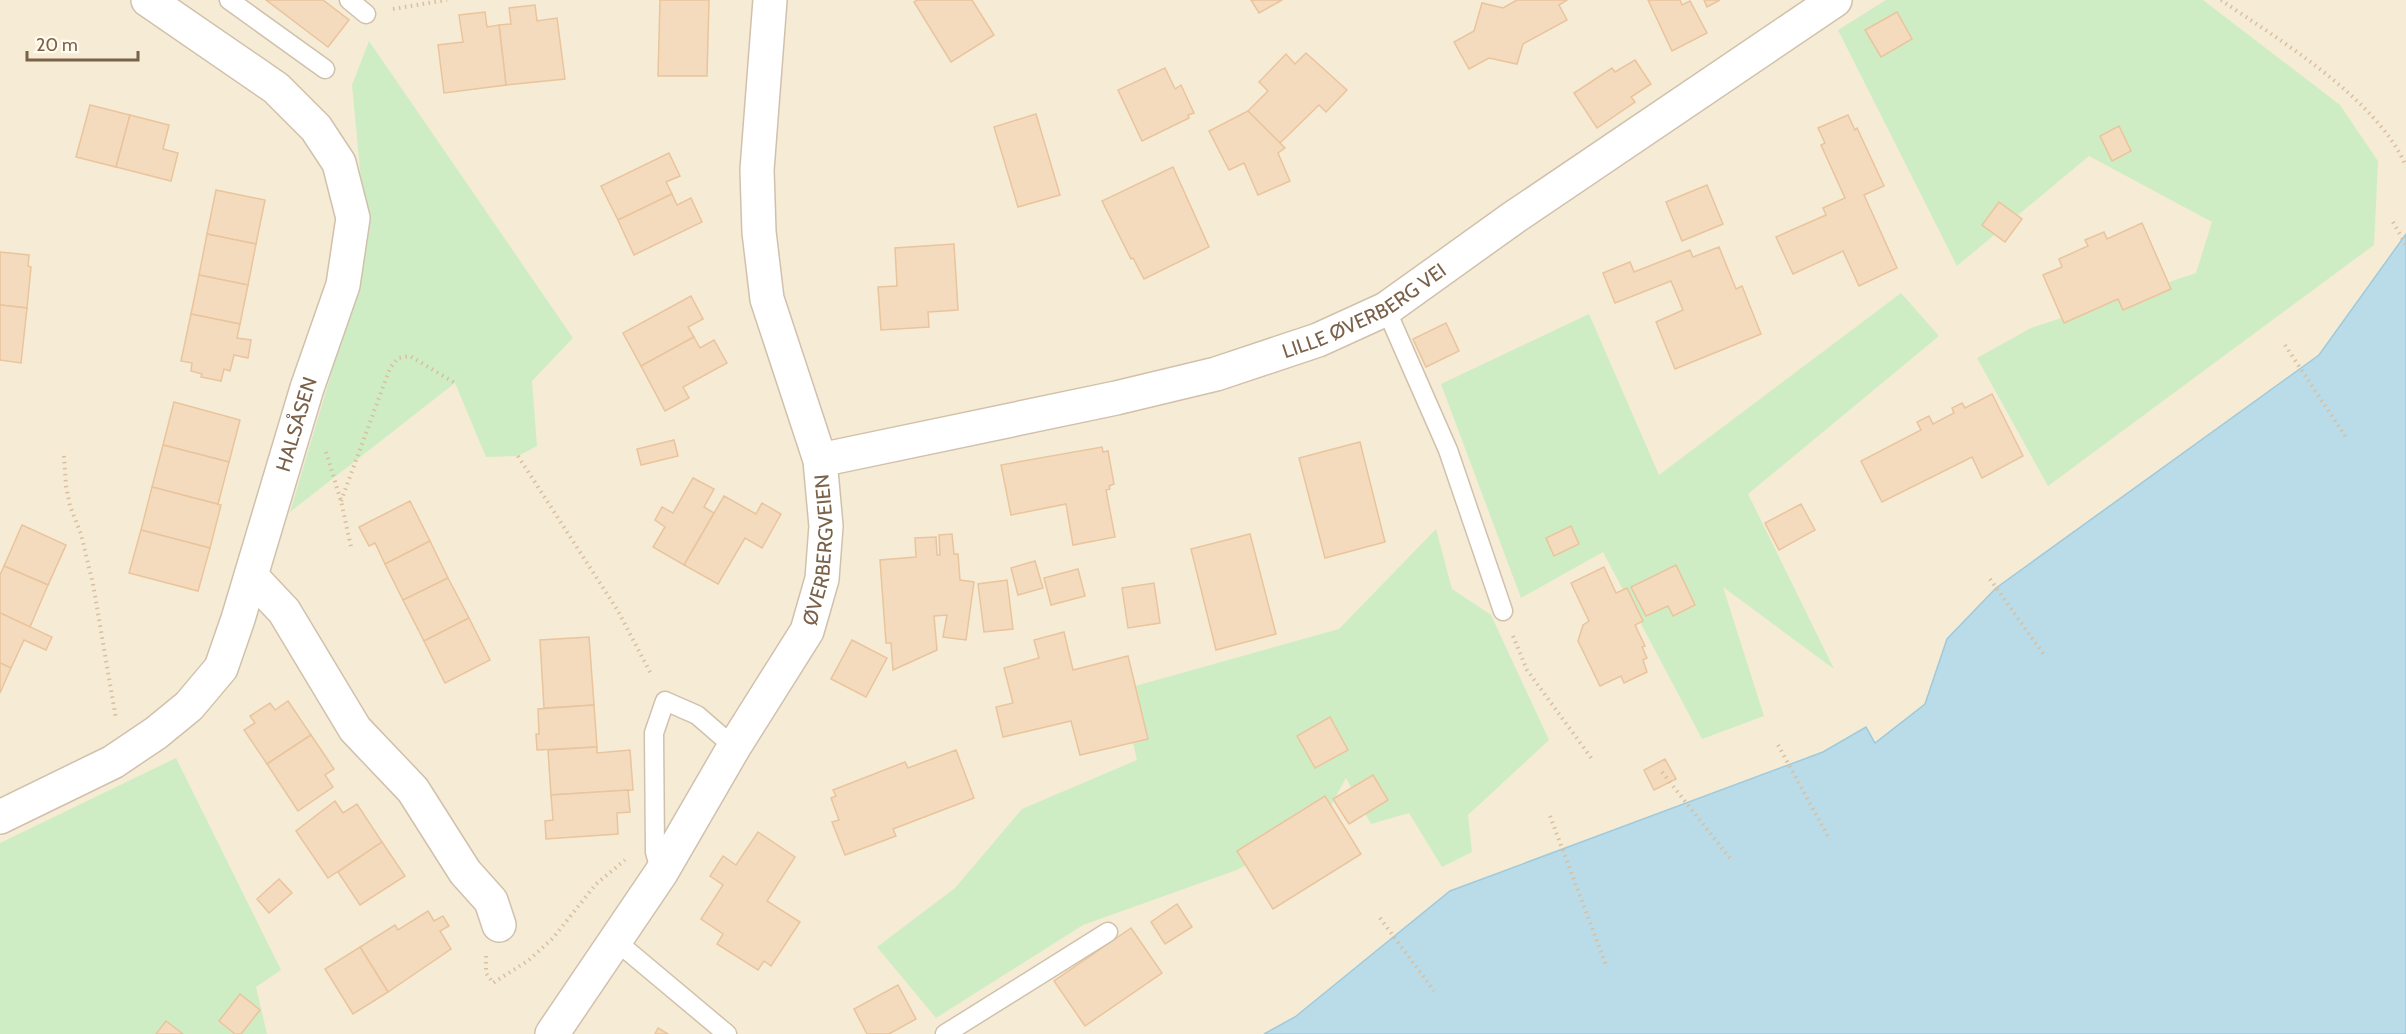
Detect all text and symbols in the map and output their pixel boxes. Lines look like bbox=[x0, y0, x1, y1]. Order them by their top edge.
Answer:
scale bar bbox=[27, 24, 138, 62]
text: 20 m bbox=[36, 34, 78, 56]
street label: LILLE ØVERBERG VEI bbox=[1279, 258, 1451, 363]
street label: HALSÅSEN bbox=[271, 374, 322, 474]
street label: ØVERBERGVEIEN bbox=[797, 473, 838, 628]

